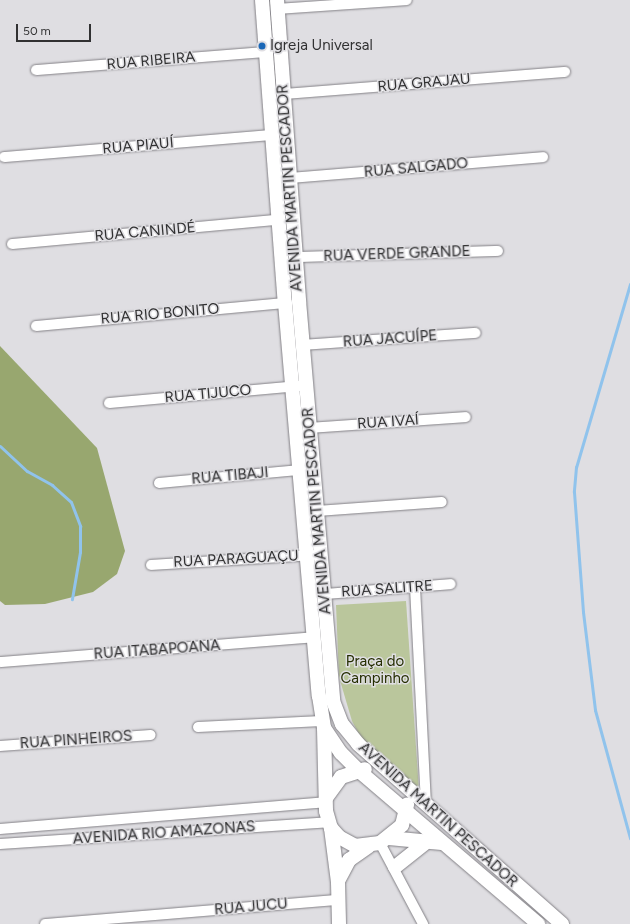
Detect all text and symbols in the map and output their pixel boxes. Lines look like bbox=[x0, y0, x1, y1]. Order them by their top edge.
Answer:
scale bar bbox=[18, 16, 93, 42]
text: 50 m bbox=[23, 24, 51, 38]
place label: Igreja Universal bbox=[270, 37, 373, 55]
marker: Igreja Universal bbox=[257, 41, 267, 51]
street label: RUA RIBEIRA bbox=[106, 48, 196, 74]
street label: RUA GRAJAU bbox=[377, 70, 471, 96]
street label: AVENIDA MARTIN PESCADOR bbox=[274, 84, 306, 292]
street label: RUA PIAUÍ bbox=[102, 134, 174, 158]
street label: RUA SALGADO bbox=[363, 154, 469, 182]
street label: RUA CANINDÉ bbox=[94, 219, 196, 245]
street label: RUA VERDE GRANDE bbox=[323, 242, 471, 266]
street label: RUA RIO BONITO bbox=[100, 300, 220, 328]
street label: RUA JACUÍPE bbox=[342, 327, 438, 351]
street label: RUA TIJUCO bbox=[164, 381, 252, 407]
street label: AVENIDA MARTIN PESCADOR bbox=[299, 407, 335, 615]
street label: RUA IVAÍ bbox=[357, 411, 419, 433]
street label: RUA TIBAJI bbox=[191, 464, 269, 488]
street label: RUA PARAGUAÇU bbox=[173, 547, 299, 571]
street label: RUA SALITRE bbox=[341, 577, 433, 601]
street label: RUA ITABAPOANA bbox=[93, 637, 221, 663]
park label: Praça do Campinho bbox=[340, 652, 410, 687]
street label: RUA PINHEIROS bbox=[19, 727, 133, 753]
street label: AVENIDA MARTIN PESCADOR bbox=[355, 739, 521, 891]
street label: AVENIDA RIO AMAZONAS bbox=[72, 818, 256, 848]
street label: RUA JUCU bbox=[214, 895, 288, 919]

